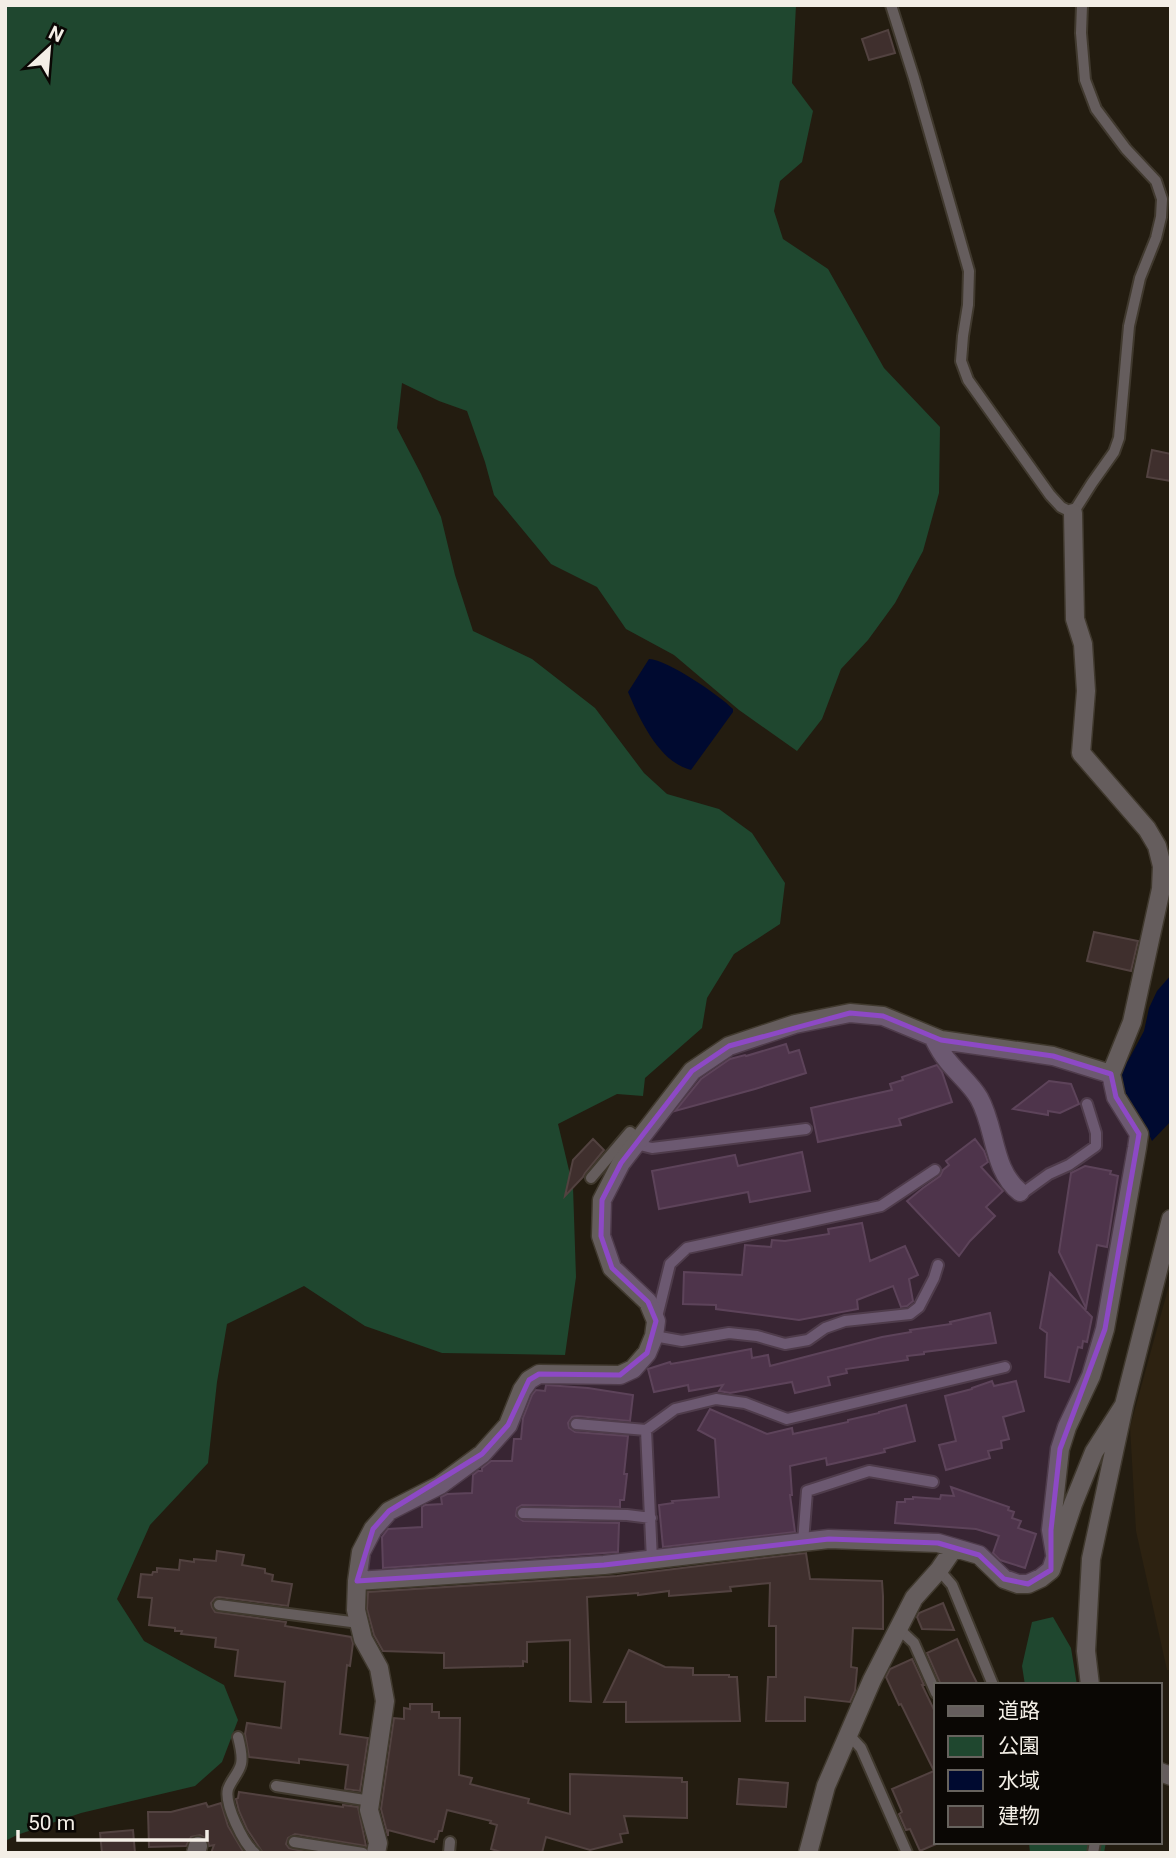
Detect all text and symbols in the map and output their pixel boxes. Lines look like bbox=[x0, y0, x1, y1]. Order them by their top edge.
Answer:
north arrow bbox=[14, 14, 84, 84]
text: N bbox=[45, 21, 67, 47]
legend bbox=[934, 1683, 1162, 1844]
text: 道路 bbox=[998, 1699, 1040, 1723]
text: 公園 bbox=[998, 1734, 1040, 1758]
text: 水域 bbox=[998, 1769, 1040, 1793]
scale bar bbox=[18, 1798, 206, 1842]
text: 建物 bbox=[998, 1804, 1040, 1828]
text: 50 m bbox=[28, 1811, 75, 1835]

